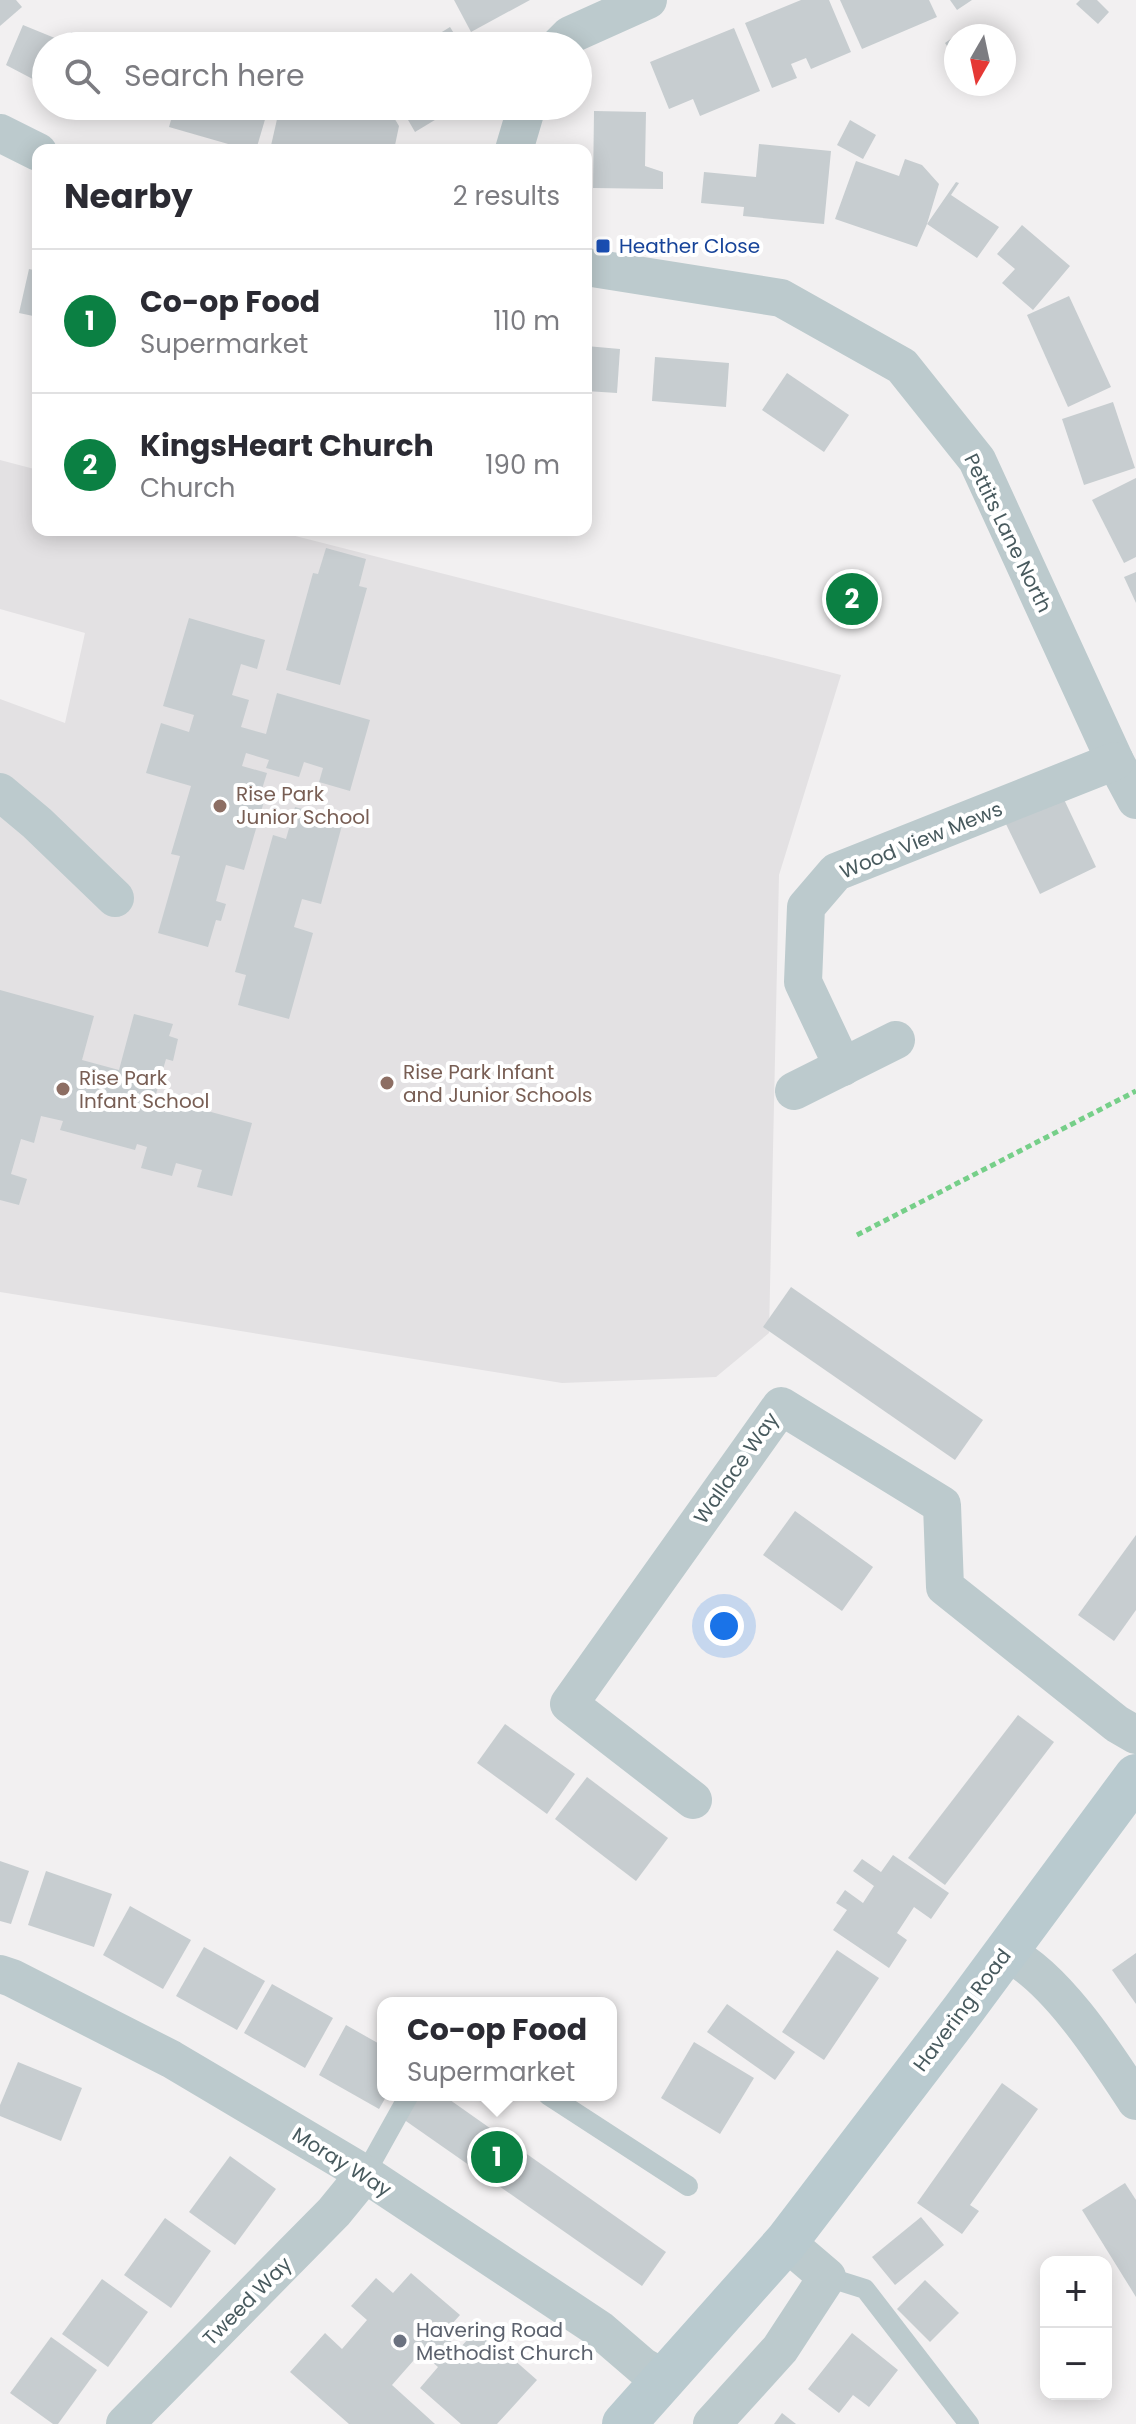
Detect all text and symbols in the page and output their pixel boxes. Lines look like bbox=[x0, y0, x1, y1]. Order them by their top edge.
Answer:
north arrow bbox=[944, 24, 1016, 96]
search box bbox=[32, 32, 592, 120]
icon: search bbox=[60, 54, 104, 98]
text: Search here bbox=[124, 54, 305, 97]
text: Nearby bbox=[64, 172, 193, 220]
text: 2 results bbox=[453, 178, 560, 214]
place label: Heather Close bbox=[619, 232, 760, 260]
marker: Heather Close bbox=[594, 237, 612, 255]
text: Co-op Food bbox=[140, 280, 320, 323]
text: 1 bbox=[85, 303, 95, 339]
text: 110 m bbox=[493, 303, 560, 339]
text: Supermarket bbox=[140, 326, 308, 362]
text: KingsHeart Church bbox=[140, 424, 434, 467]
text: 2 bbox=[83, 447, 97, 483]
text: 190 m bbox=[485, 447, 560, 483]
street label: Pettits Lane North bbox=[957, 449, 1059, 617]
text: Church bbox=[140, 470, 235, 506]
pin: 2 bbox=[826, 569, 878, 629]
place label: Rise Park Junior School bbox=[236, 780, 370, 831]
street label: Wood View Mews bbox=[836, 795, 1006, 885]
marker: Rise Park Junior School bbox=[211, 797, 229, 815]
place label: Rise Park Infant and Junior Schools bbox=[403, 1058, 593, 1109]
place label: Rise Park Infant School bbox=[79, 1064, 209, 1115]
marker: Rise Park Infant and Junior Schools bbox=[378, 1074, 396, 1092]
marker: Rise Park Infant School bbox=[54, 1080, 72, 1098]
street label: Wallace Way bbox=[687, 1406, 785, 1530]
your location bbox=[704, 1606, 744, 1646]
street label: Havering Road bbox=[907, 1943, 1017, 2077]
popup bbox=[377, 1997, 617, 2101]
text: Co-op Food bbox=[407, 2008, 587, 2051]
text: Supermarket bbox=[407, 2054, 575, 2090]
street label: Moray Way bbox=[287, 2120, 397, 2204]
pin: 1 bbox=[471, 2127, 523, 2187]
street label: Tweed Way bbox=[196, 2250, 298, 2352]
map controls bbox=[1040, 2256, 1112, 2400]
button: + bbox=[1040, 2256, 1112, 2328]
place label: Havering Road Methodist Church bbox=[416, 2316, 593, 2367]
button: − bbox=[1040, 2328, 1112, 2400]
marker: Havering Road Methodist Church bbox=[391, 2332, 409, 2350]

